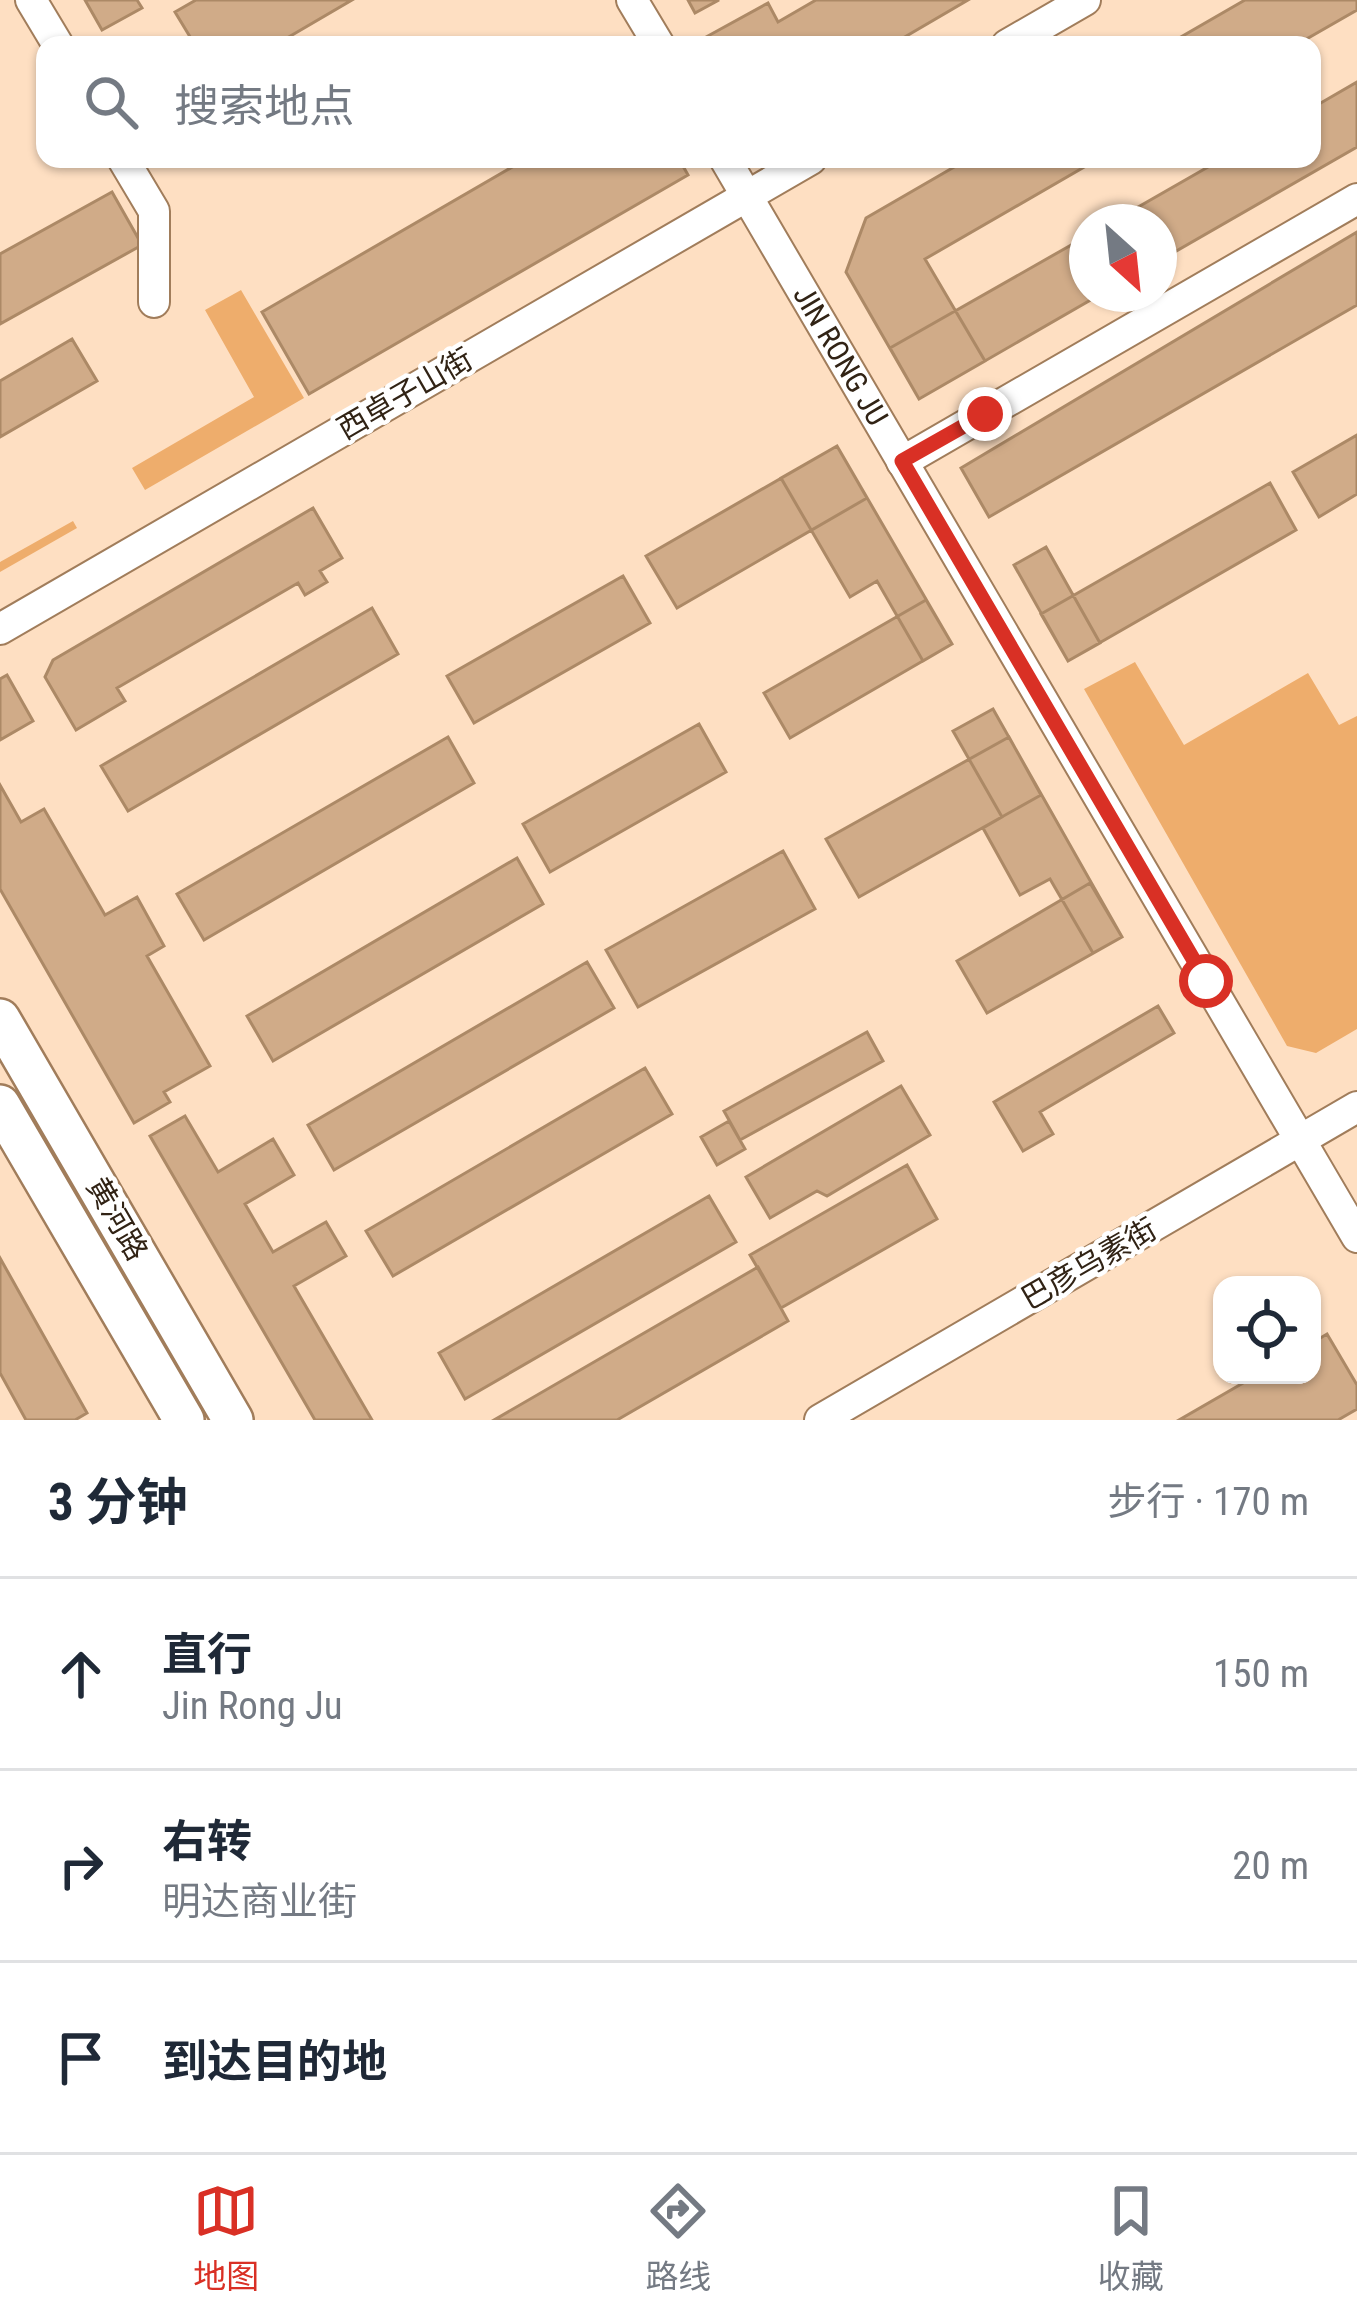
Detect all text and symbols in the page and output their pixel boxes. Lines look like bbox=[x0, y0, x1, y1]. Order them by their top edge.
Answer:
search box bbox=[36, 36, 1321, 168]
icon: search bbox=[78, 69, 144, 135]
text: 搜索地点 bbox=[174, 80, 354, 133]
north arrow bbox=[1069, 204, 1177, 312]
street label: JIN RONG JU bbox=[786, 279, 895, 432]
street label: 西卓子山街 bbox=[331, 341, 478, 446]
route end bbox=[958, 387, 1012, 441]
route start bbox=[1179, 954, 1233, 1008]
street label: 黄河路 bbox=[80, 1171, 155, 1266]
street label: 巴彦乌素街 bbox=[1015, 1211, 1162, 1316]
map controls bbox=[1213, 1276, 1321, 1384]
button: locate bbox=[1213, 1276, 1321, 1384]
text: 3 分钟 bbox=[48, 1473, 188, 1532]
text: 步行 · 170 m bbox=[1108, 1479, 1309, 1525]
text: 直行 bbox=[162, 1628, 252, 1681]
icon: ahead bbox=[48, 1641, 114, 1707]
text: 150 m bbox=[1213, 1651, 1309, 1697]
text: Jin Rong Ju bbox=[162, 1683, 343, 1729]
text: 右转 bbox=[162, 1815, 252, 1868]
icon: right bbox=[48, 1833, 114, 1899]
text: 20 m bbox=[1232, 1843, 1309, 1889]
text: 明达商业街 bbox=[162, 1879, 357, 1925]
icon: arrive bbox=[48, 2025, 114, 2091]
text: 到达目的地 bbox=[162, 2035, 387, 2088]
tab: 地图 bbox=[193, 2178, 259, 2298]
tab: 路线 bbox=[645, 2178, 711, 2298]
tab: 收藏 bbox=[1098, 2178, 1164, 2298]

